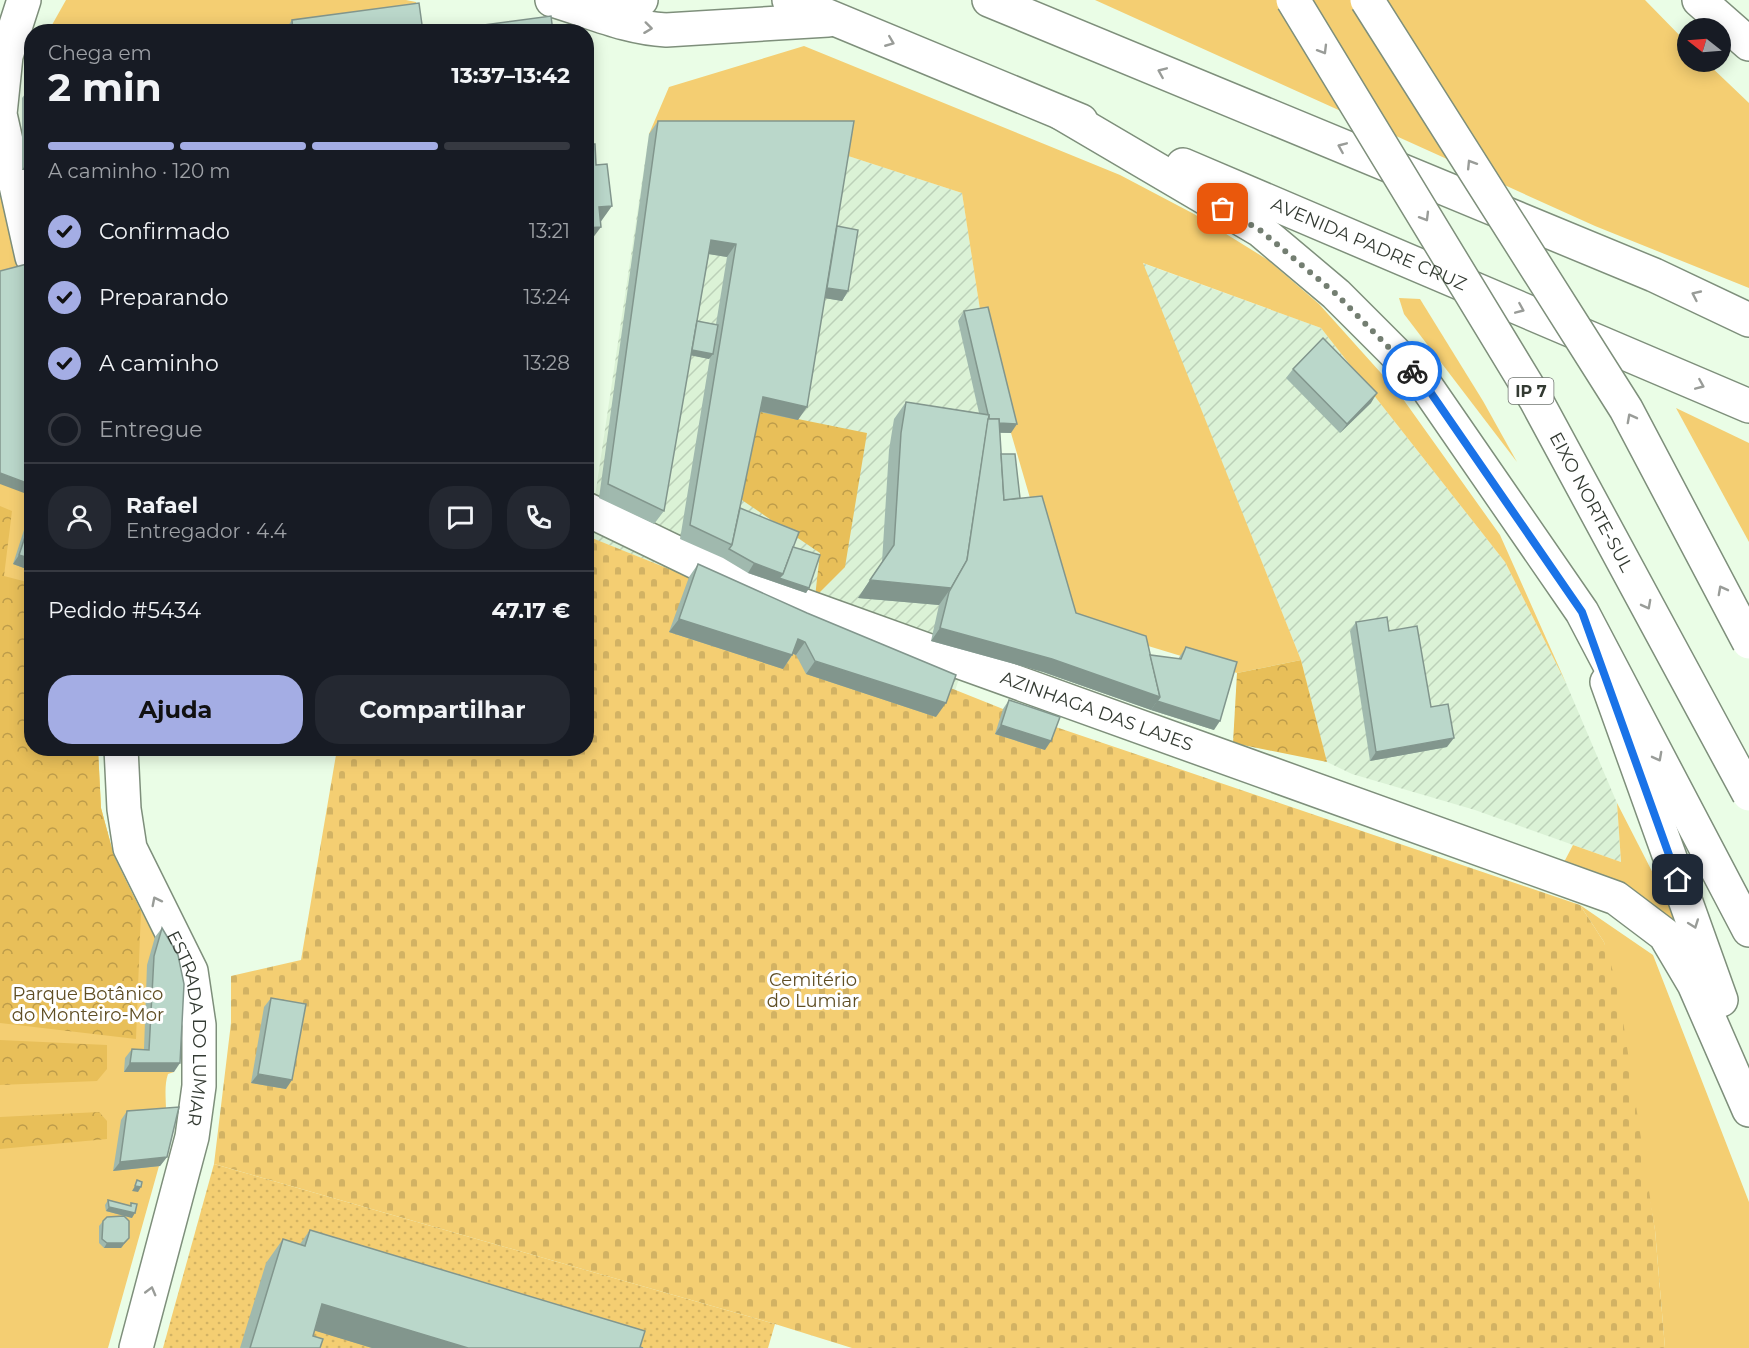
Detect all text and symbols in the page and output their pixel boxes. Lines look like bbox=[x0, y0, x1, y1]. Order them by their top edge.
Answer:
north arrow bbox=[1677, 18, 1731, 72]
map controls bbox=[1677, 18, 1731, 72]
one-way arrow bbox=[643, 22, 652, 34]
one-way arrow bbox=[883, 35, 894, 47]
text: Chega em bbox=[48, 41, 152, 65]
one-way arrow bbox=[1316, 44, 1328, 54]
text: 13:37–13:42 bbox=[451, 62, 570, 89]
text: 2 min bbox=[48, 63, 162, 111]
one-way arrow bbox=[1157, 67, 1168, 79]
one-way arrow bbox=[1337, 142, 1348, 154]
text: A caminho · 120 m bbox=[48, 159, 231, 183]
one-way arrow bbox=[1466, 160, 1478, 170]
pin bbox=[1197, 183, 1248, 234]
icon: bag bbox=[1206, 192, 1239, 225]
street label: AVENIDA PADRE CRUZ bbox=[1268, 193, 1470, 296]
one-way arrow bbox=[1417, 211, 1429, 221]
icon: check bbox=[48, 215, 81, 248]
text: Confirmado bbox=[99, 218, 230, 245]
text: 13:21 bbox=[529, 219, 570, 243]
icon: check bbox=[48, 281, 81, 314]
text: Preparando bbox=[99, 284, 228, 311]
text: 13:24 bbox=[523, 285, 570, 309]
one-way arrow bbox=[1692, 291, 1703, 303]
one-way arrow bbox=[1514, 302, 1525, 314]
courier bbox=[1382, 341, 1442, 401]
icon: check bbox=[48, 347, 81, 380]
text: A caminho bbox=[99, 350, 219, 377]
text: 13:28 bbox=[523, 351, 570, 375]
icon: bike bbox=[1396, 355, 1429, 388]
road number: IP 7 bbox=[1508, 378, 1553, 404]
one-way arrow bbox=[1694, 378, 1705, 390]
one-way arrow bbox=[1627, 413, 1638, 424]
text: Entregue bbox=[99, 416, 203, 443]
street label: EIXO NORTE-SUL bbox=[1545, 428, 1638, 576]
button: person bbox=[48, 486, 111, 549]
button: chat bbox=[429, 486, 492, 549]
button: phone bbox=[507, 486, 570, 549]
text: Rafael bbox=[126, 492, 198, 519]
text: Entregador · 4.4 bbox=[126, 519, 287, 543]
one-way arrow bbox=[1718, 586, 1729, 597]
text: Pedido #5434 bbox=[48, 597, 201, 624]
text: 47.17 € bbox=[491, 597, 570, 624]
one-way arrow bbox=[1640, 598, 1651, 609]
street label: AZINHAGA DAS LAJES bbox=[998, 666, 1196, 756]
button: Ajuda bbox=[48, 675, 303, 744]
button: Compartilhar bbox=[315, 675, 570, 744]
one-way arrow bbox=[1651, 751, 1662, 761]
pin bbox=[1652, 854, 1703, 905]
icon: home bbox=[1661, 863, 1694, 896]
one-way arrow bbox=[151, 897, 163, 908]
one-way arrow bbox=[1687, 919, 1700, 929]
street label: ESTRADA DO LUMIAR bbox=[162, 927, 211, 1127]
park label: Cemitério do Lumiar bbox=[767, 969, 859, 1012]
park label: Parque Botânico do Monteiro-Mor bbox=[12, 983, 164, 1026]
one-way arrow bbox=[144, 1287, 157, 1297]

